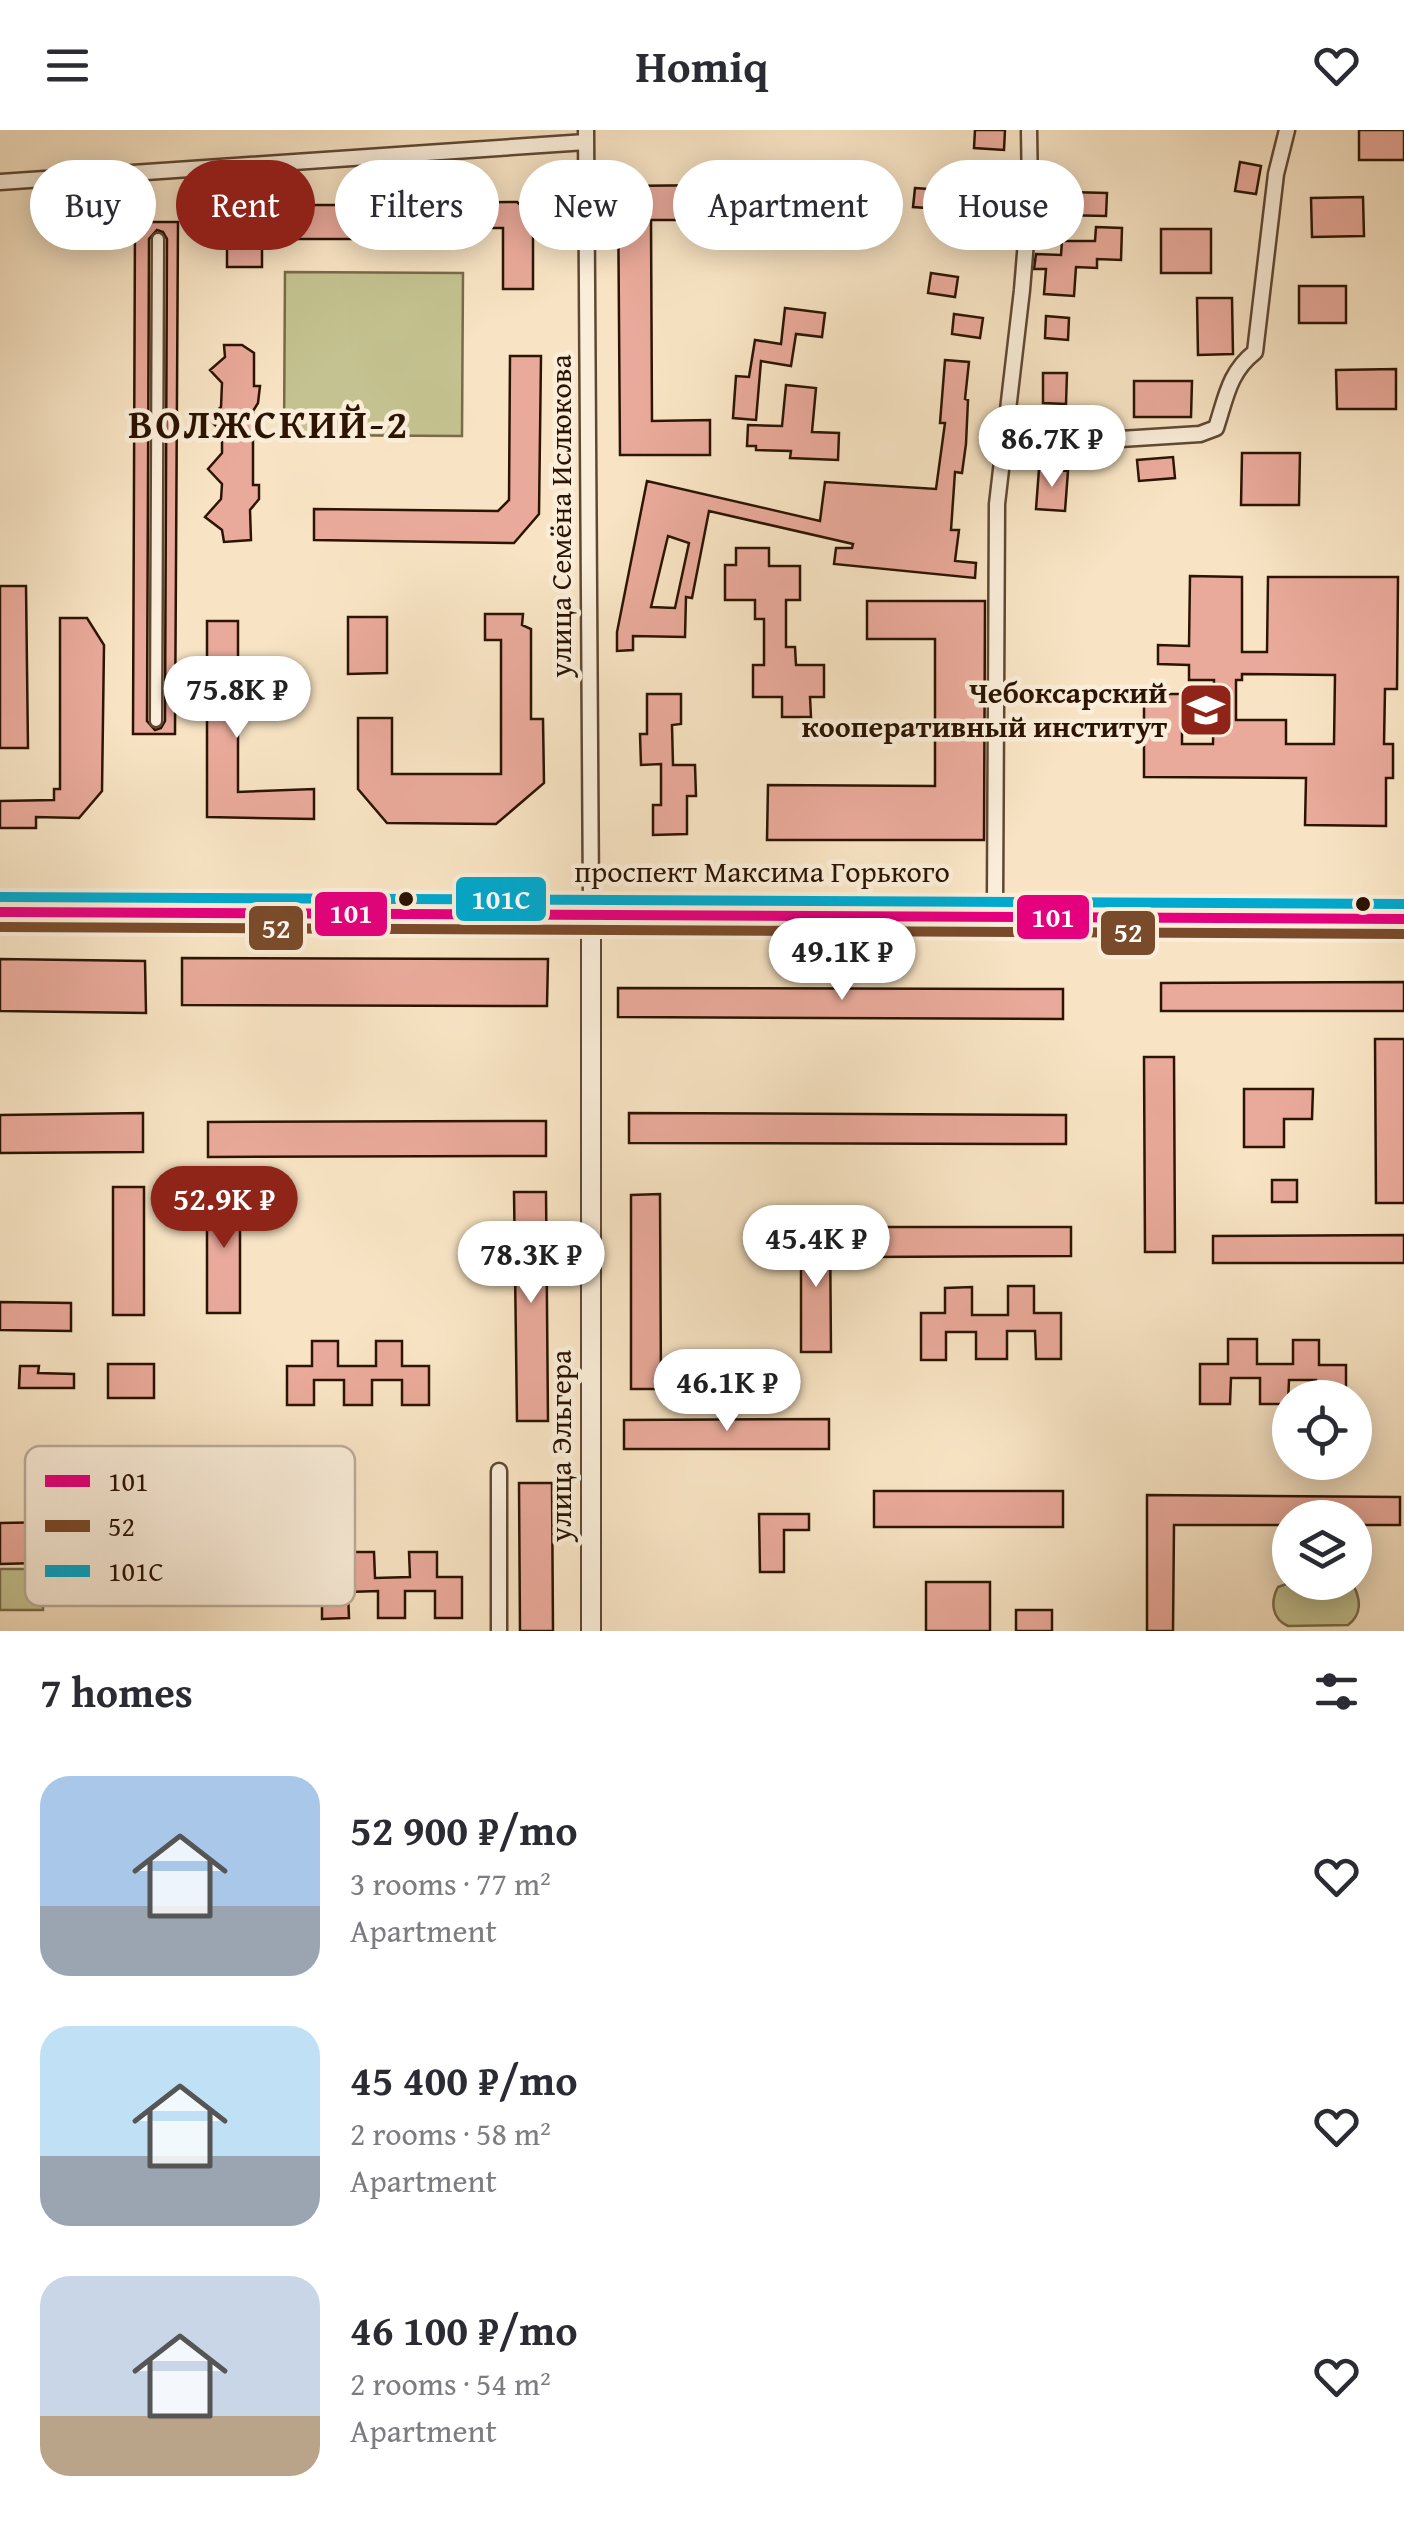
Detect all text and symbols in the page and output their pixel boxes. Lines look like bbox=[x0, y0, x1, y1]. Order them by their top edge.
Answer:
text: Homiq bbox=[636, 33, 768, 98]
icon: menu bbox=[40, 38, 95, 93]
icon: heart bbox=[1309, 38, 1364, 93]
chip: Buy bbox=[30, 160, 156, 250]
chip: Rent bbox=[176, 160, 315, 250]
chip: Filters bbox=[335, 160, 499, 250]
chip: New bbox=[519, 160, 653, 250]
chip: Apartment bbox=[673, 160, 903, 250]
chip: House bbox=[923, 160, 1084, 250]
street label: улица Семёна Ислюкова bbox=[538, 354, 582, 679]
district label: ВОЛЖСКИЙ-2 bbox=[128, 394, 410, 453]
pin: 86.7K ₽ bbox=[960, 405, 1144, 490]
text: 86.7K ₽ bbox=[1001, 414, 1103, 461]
pin: 75.8K ₽ bbox=[145, 656, 329, 741]
text: 75.8K ₽ bbox=[186, 665, 288, 712]
place label: Чебоксарский кооперативный институт bbox=[801, 670, 1168, 748]
school or university icon: Чебоксарский кооперативный институт bbox=[1176, 680, 1236, 740]
street label: проспект Максима Горького bbox=[574, 849, 950, 893]
line badge: 101С bbox=[454, 875, 548, 923]
text: 101С bbox=[471, 878, 531, 919]
unlabelled marker bbox=[396, 889, 416, 909]
line badge: 101 bbox=[313, 890, 389, 938]
text: 101 bbox=[329, 892, 373, 933]
line badge: 101 bbox=[1015, 893, 1091, 941]
unlabelled marker bbox=[1353, 894, 1373, 914]
text: 101 bbox=[1031, 896, 1075, 937]
line badge: 52 bbox=[247, 904, 305, 952]
text: 52 bbox=[261, 907, 291, 948]
line badge: 52 bbox=[1099, 909, 1157, 957]
text: 52 bbox=[1113, 911, 1143, 952]
pin: 49.1K ₽ bbox=[750, 918, 934, 1003]
text: 49.1K ₽ bbox=[791, 927, 893, 974]
pin: 52.9K ₽ bbox=[132, 1166, 316, 1251]
text: 52.9K ₽ bbox=[173, 1175, 275, 1222]
pin: 45.4K ₽ bbox=[724, 1205, 908, 1290]
text: 45.4K ₽ bbox=[765, 1214, 867, 1261]
pin: 78.3K ₽ bbox=[439, 1221, 623, 1306]
text: 78.3K ₽ bbox=[480, 1230, 582, 1277]
street label: улица Эльгера bbox=[538, 1349, 582, 1543]
pin: 46.1K ₽ bbox=[635, 1349, 819, 1434]
text: 46.1K ₽ bbox=[676, 1358, 778, 1405]
map controls bbox=[1272, 1380, 1372, 1600]
button: locate bbox=[1272, 1380, 1372, 1480]
legend bbox=[25, 1446, 355, 1606]
text: 101 bbox=[108, 1460, 148, 1501]
button: layers bbox=[1272, 1500, 1372, 1600]
text: 52 bbox=[108, 1505, 135, 1546]
text: 101С bbox=[108, 1550, 164, 1591]
text: 7 homes bbox=[40, 1661, 193, 1722]
icon: filters bbox=[1309, 1664, 1364, 1719]
text: 52 900 ₽/mo bbox=[350, 1799, 578, 1860]
icon: home bbox=[120, 1816, 240, 1936]
icon: heart bbox=[1309, 1849, 1364, 1904]
text: 3 rooms · 77 m² bbox=[350, 1860, 551, 1907]
text: Apartment bbox=[350, 1907, 497, 1954]
text: 45 400 ₽/mo bbox=[350, 2049, 578, 2110]
icon: home bbox=[120, 2066, 240, 2186]
icon: heart bbox=[1309, 2099, 1364, 2154]
text: 2 rooms · 58 m² bbox=[350, 2110, 551, 2157]
text: Apartment bbox=[350, 2157, 497, 2204]
text: 46 100 ₽/mo bbox=[350, 2299, 578, 2360]
icon: home bbox=[120, 2316, 240, 2436]
icon: heart bbox=[1309, 2349, 1364, 2404]
text: 2 rooms · 54 m² bbox=[350, 2360, 551, 2407]
text: Apartment bbox=[350, 2407, 497, 2454]

